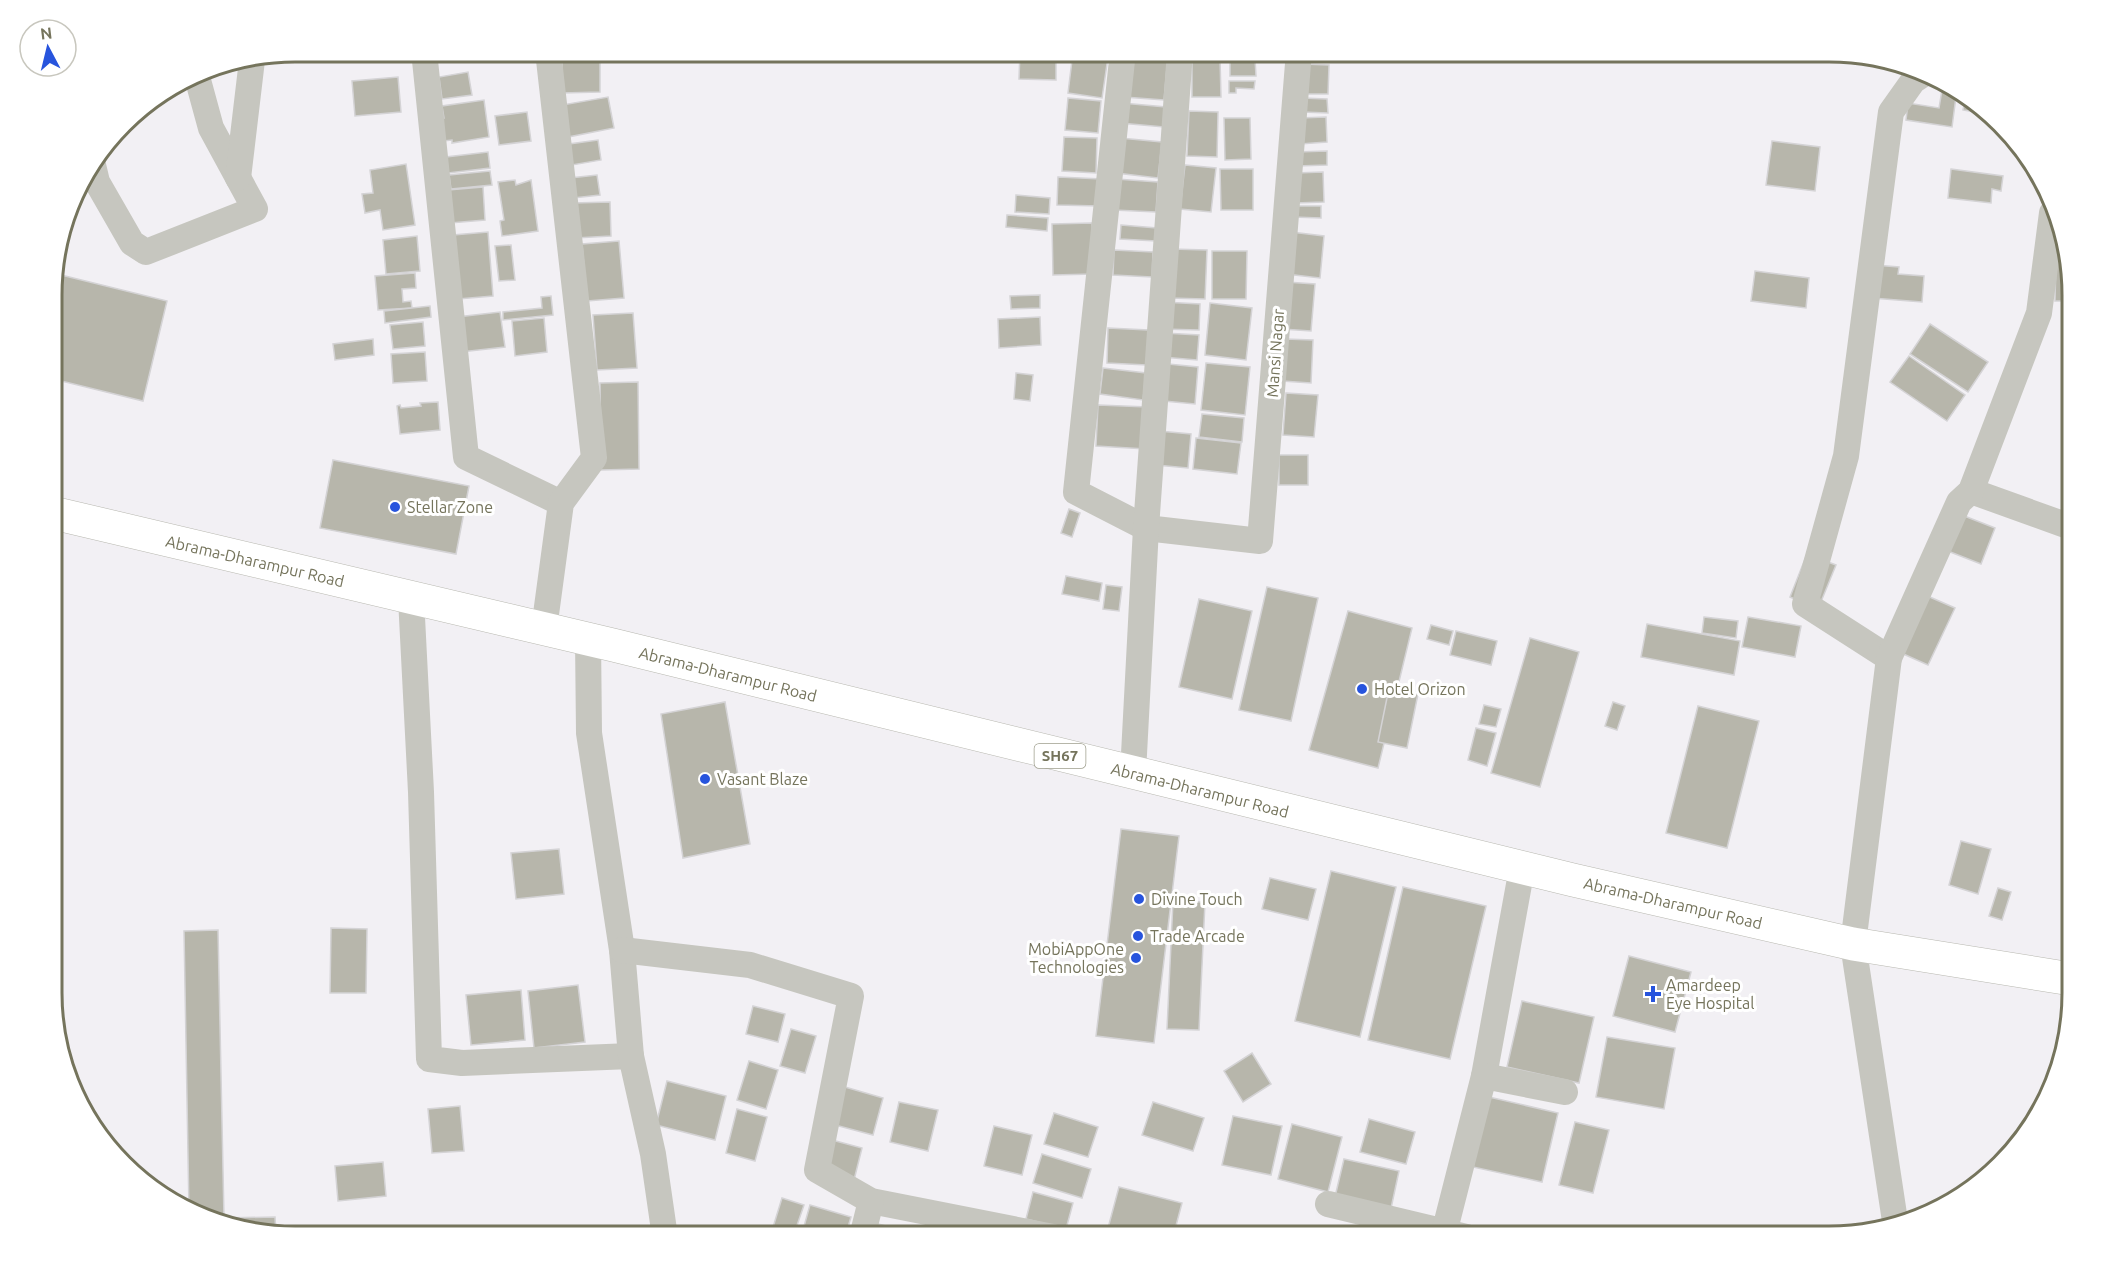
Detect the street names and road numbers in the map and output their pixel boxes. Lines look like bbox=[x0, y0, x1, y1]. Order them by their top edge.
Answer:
street label: Mansi Nagar bbox=[1263, 308, 1287, 398]
street label: Abrama-Dharampur Road bbox=[164, 532, 346, 590]
street label: Abrama-Dharampur Road bbox=[637, 643, 819, 705]
road number: SH67 bbox=[1034, 744, 1086, 768]
street label: Abrama-Dharampur Road bbox=[1109, 759, 1291, 821]
street label: Abrama-Dharampur Road bbox=[1582, 874, 1764, 932]

